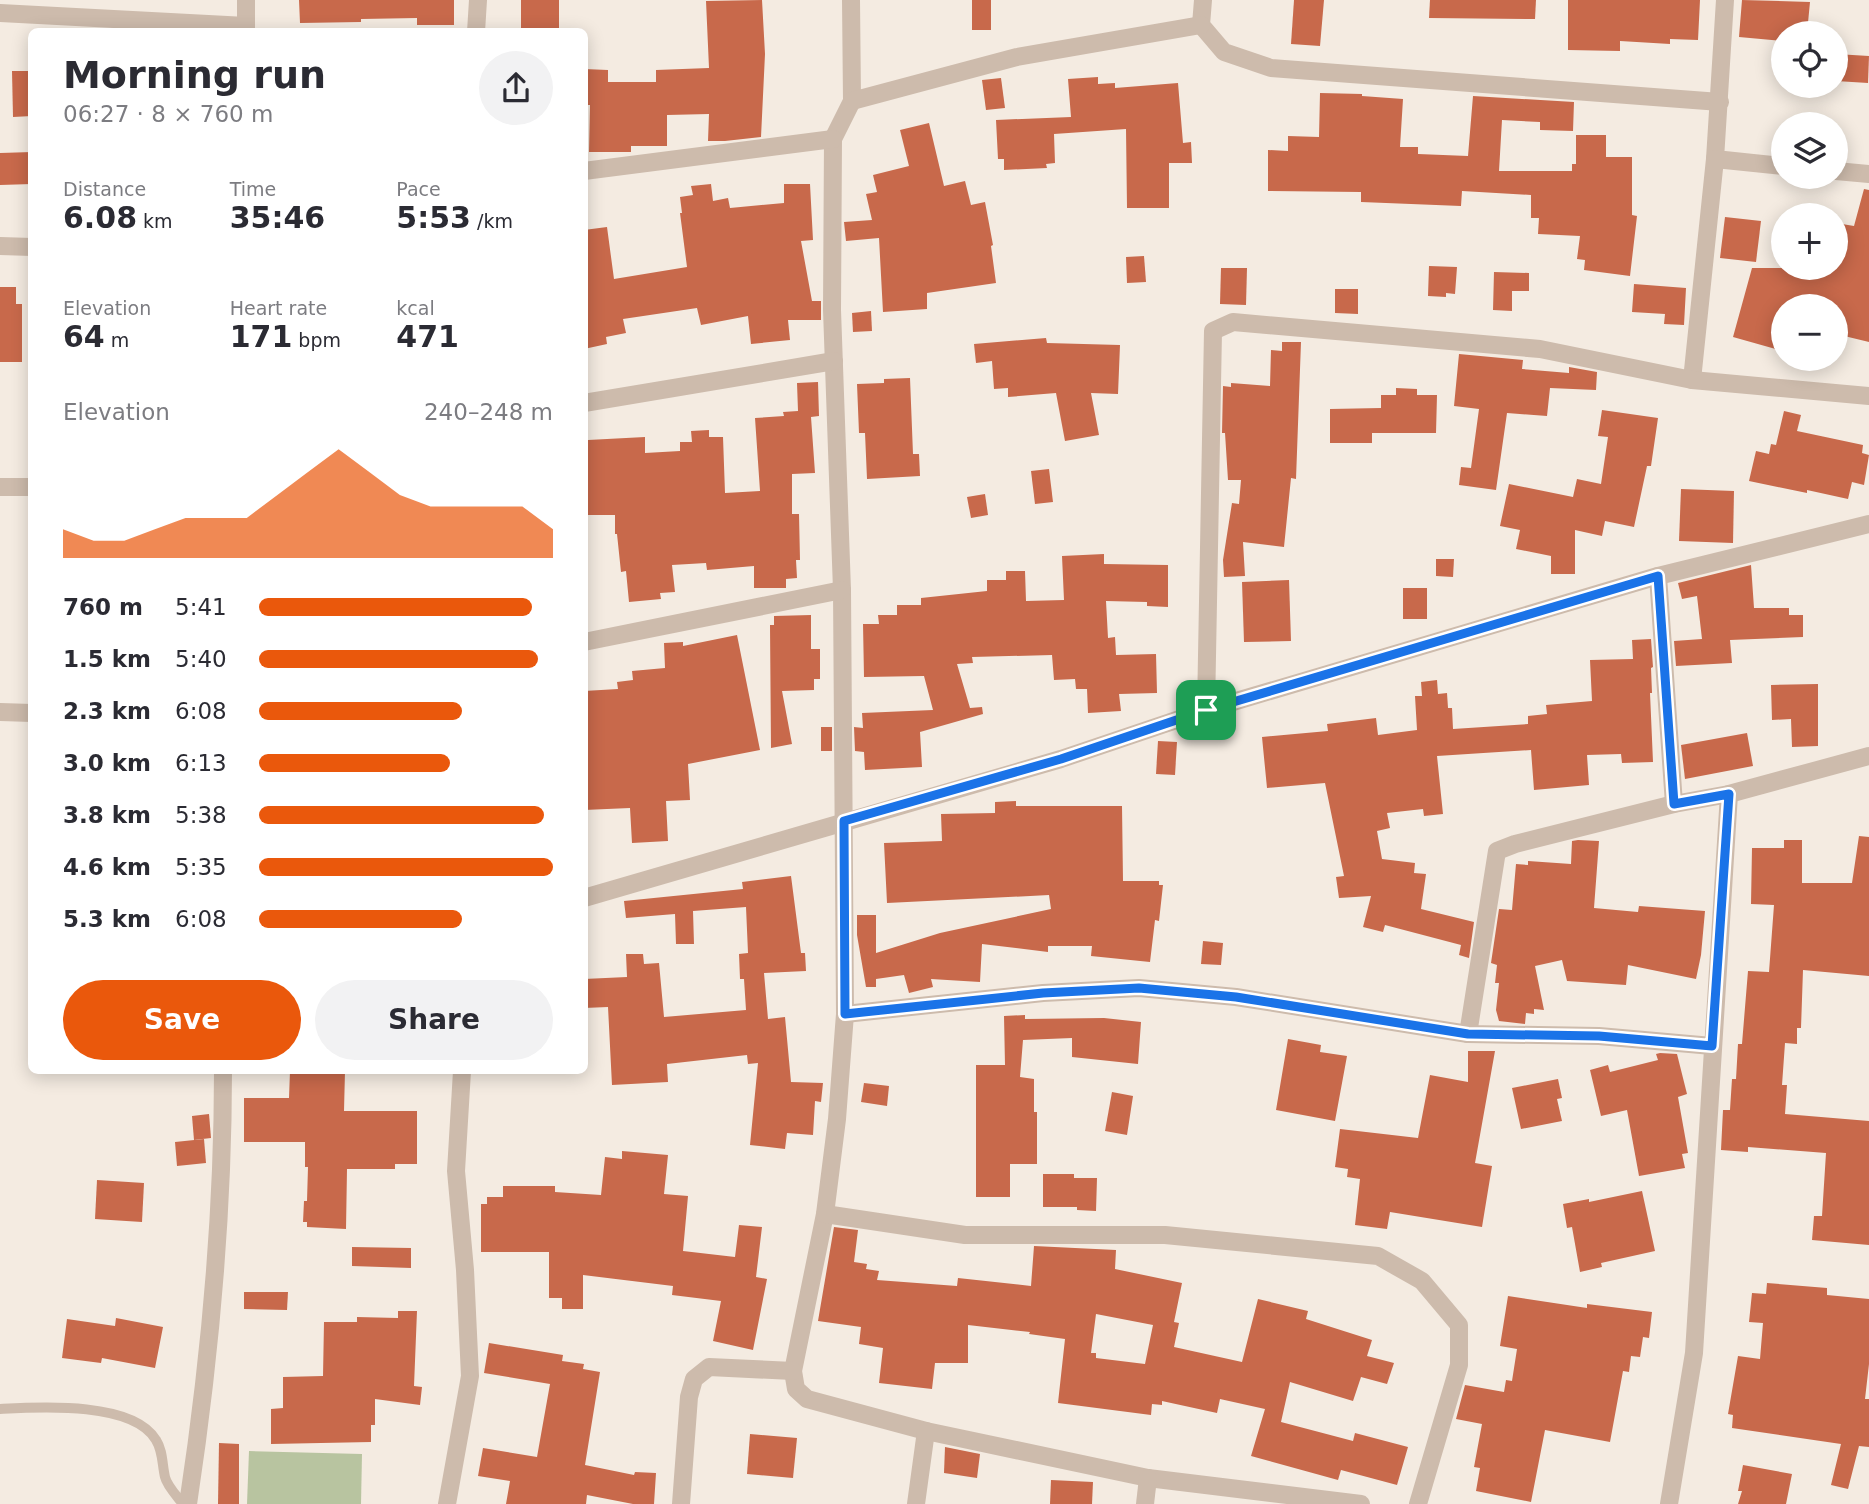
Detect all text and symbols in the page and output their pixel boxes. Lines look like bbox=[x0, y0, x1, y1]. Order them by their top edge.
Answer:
map controls bbox=[1771, 21, 1848, 371]
button: locate bbox=[1771, 21, 1848, 98]
button: share bbox=[479, 51, 553, 125]
text: Morning run bbox=[63, 53, 326, 97]
text: 06:27 · 8 × 760 m bbox=[63, 101, 273, 127]
button: layers bbox=[1771, 112, 1848, 189]
text: Distance bbox=[63, 178, 146, 200]
text: Time bbox=[230, 178, 276, 200]
text: Pace bbox=[396, 178, 441, 200]
text: 6.08 bbox=[63, 200, 137, 235]
text: 35:46 bbox=[230, 200, 325, 235]
text: 5:53 bbox=[396, 200, 471, 235]
button: + bbox=[1771, 203, 1848, 280]
text: km bbox=[137, 210, 173, 232]
text: /km bbox=[471, 210, 513, 232]
button: − bbox=[1771, 294, 1848, 371]
text: Elevation bbox=[63, 297, 151, 319]
text: Heart rate bbox=[230, 297, 327, 319]
text: kcal bbox=[396, 297, 435, 319]
text: 64 bbox=[63, 319, 105, 354]
text: 171 bbox=[230, 319, 292, 354]
text: 471 bbox=[396, 319, 459, 354]
text: m bbox=[105, 329, 129, 351]
text: bpm bbox=[292, 329, 341, 351]
text: Elevation bbox=[63, 399, 170, 425]
text: 240–248 m bbox=[424, 399, 553, 425]
text: 760 m bbox=[63, 594, 143, 620]
text: 5:41 bbox=[175, 594, 227, 620]
text: 1.5 km bbox=[63, 646, 151, 672]
text: 5:40 bbox=[175, 646, 227, 672]
pin bbox=[1176, 680, 1236, 740]
icon: arrive bbox=[1187, 691, 1225, 729]
text: 2.3 km bbox=[63, 698, 151, 724]
text: 6:08 bbox=[175, 698, 227, 724]
text: 3.0 km bbox=[63, 750, 151, 776]
text: 6:13 bbox=[175, 750, 227, 776]
text: 3.8 km bbox=[63, 802, 151, 828]
text: 5:38 bbox=[175, 802, 227, 828]
text: 4.6 km bbox=[63, 854, 151, 880]
text: 5:35 bbox=[175, 854, 227, 880]
text: 5.3 km bbox=[63, 906, 151, 932]
text: 6:08 bbox=[175, 906, 227, 932]
button: Save bbox=[63, 980, 301, 1060]
button: Share bbox=[315, 980, 553, 1060]

